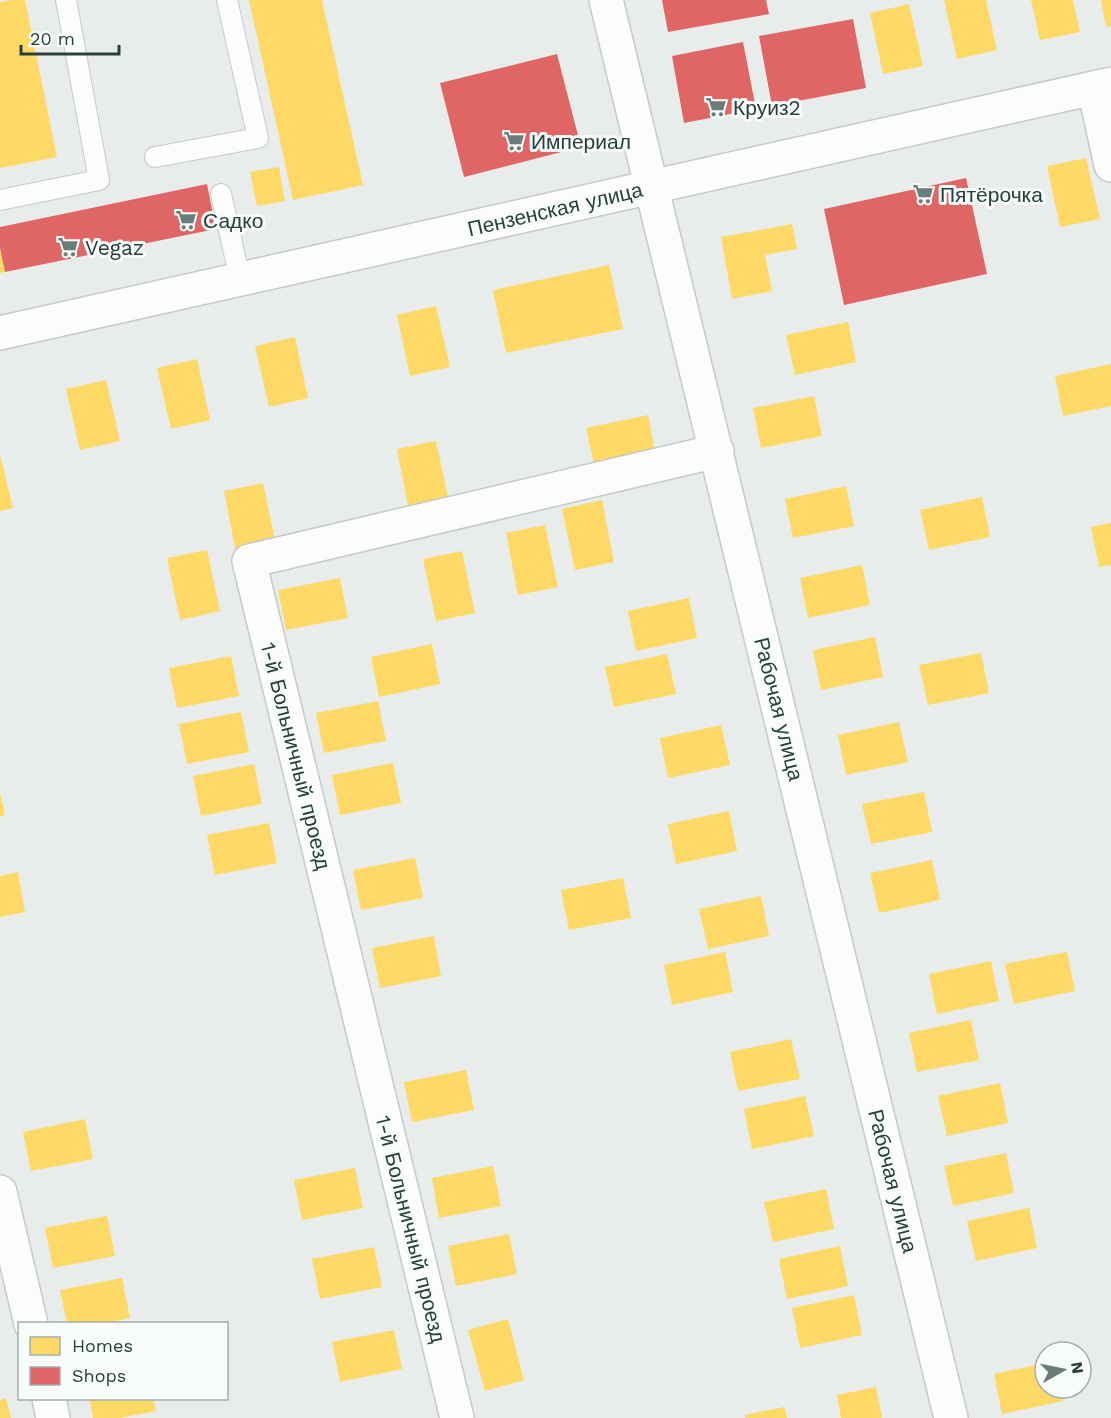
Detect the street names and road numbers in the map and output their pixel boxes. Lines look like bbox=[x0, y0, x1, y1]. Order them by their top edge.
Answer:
street label: Пензенская улица bbox=[465, 177, 645, 241]
street label: Рабочая улица bbox=[749, 635, 809, 784]
street label: 1-й Больничный проезд bbox=[256, 640, 336, 872]
street label: Рабочая улица bbox=[863, 1107, 923, 1256]
street label: 1-й Больничный проезд bbox=[371, 1113, 451, 1345]

